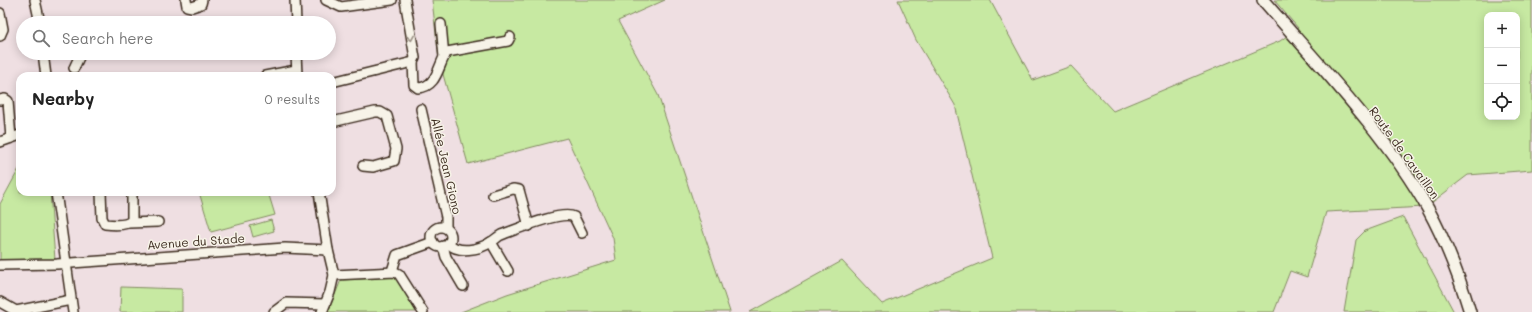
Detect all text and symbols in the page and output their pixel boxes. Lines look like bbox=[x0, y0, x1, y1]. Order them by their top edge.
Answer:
map controls bbox=[1484, 12, 1520, 120]
button: + bbox=[1484, 12, 1520, 48]
search box bbox=[16, 16, 336, 60]
icon: search bbox=[30, 27, 52, 49]
text: Search here bbox=[62, 28, 153, 48]
one-way arrow bbox=[407, 35, 415, 42]
button: − bbox=[1484, 48, 1520, 84]
button: locate bbox=[1484, 84, 1520, 120]
text: Nearby bbox=[32, 87, 94, 109]
text: 0 results bbox=[265, 90, 320, 107]
street label: Route de Cavaillon bbox=[1366, 103, 1444, 202]
street label: Allée Jean Giono bbox=[428, 116, 466, 216]
street label: Avenue du Stade bbox=[147, 230, 245, 252]

